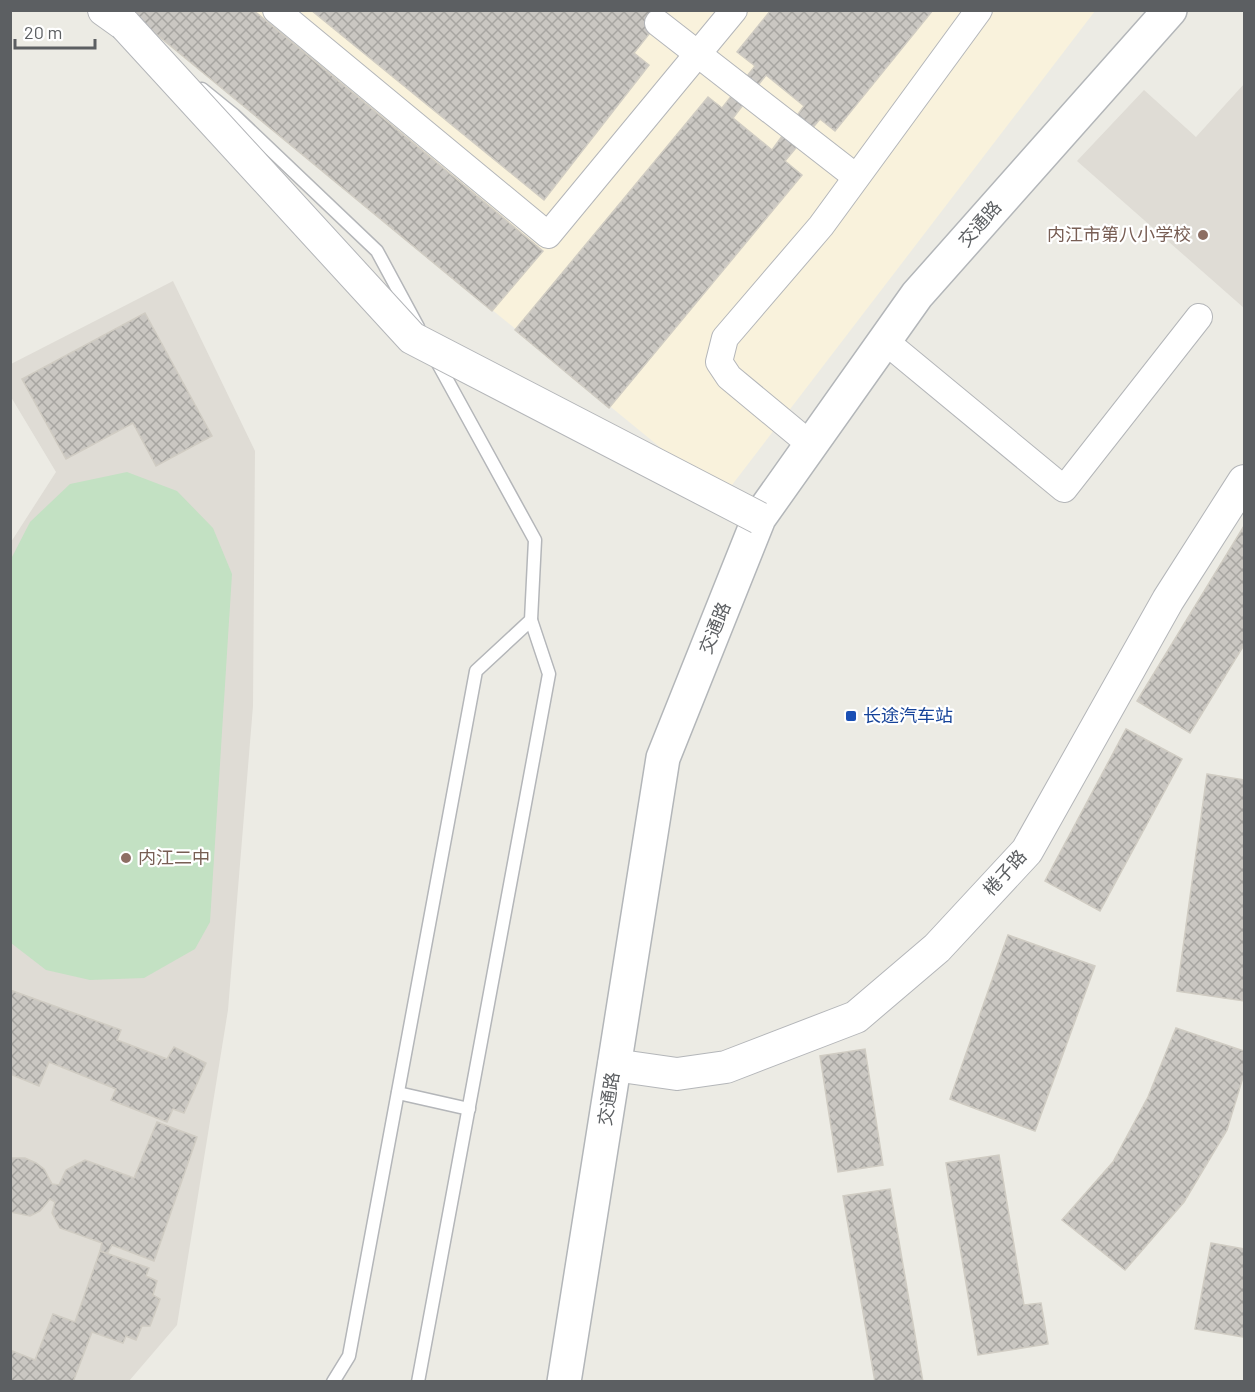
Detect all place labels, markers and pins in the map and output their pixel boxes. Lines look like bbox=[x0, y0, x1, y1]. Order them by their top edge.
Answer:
place label: 内江市第八小学校 bbox=[1047, 223, 1191, 245]
marker: 内江市第八小学校 bbox=[1196, 228, 1210, 242]
place label: 长途汽车站 bbox=[863, 704, 953, 726]
marker: 长途汽车站 bbox=[844, 709, 858, 723]
place label: 内江二中 bbox=[138, 846, 210, 868]
marker: 内江二中 bbox=[119, 851, 133, 865]

